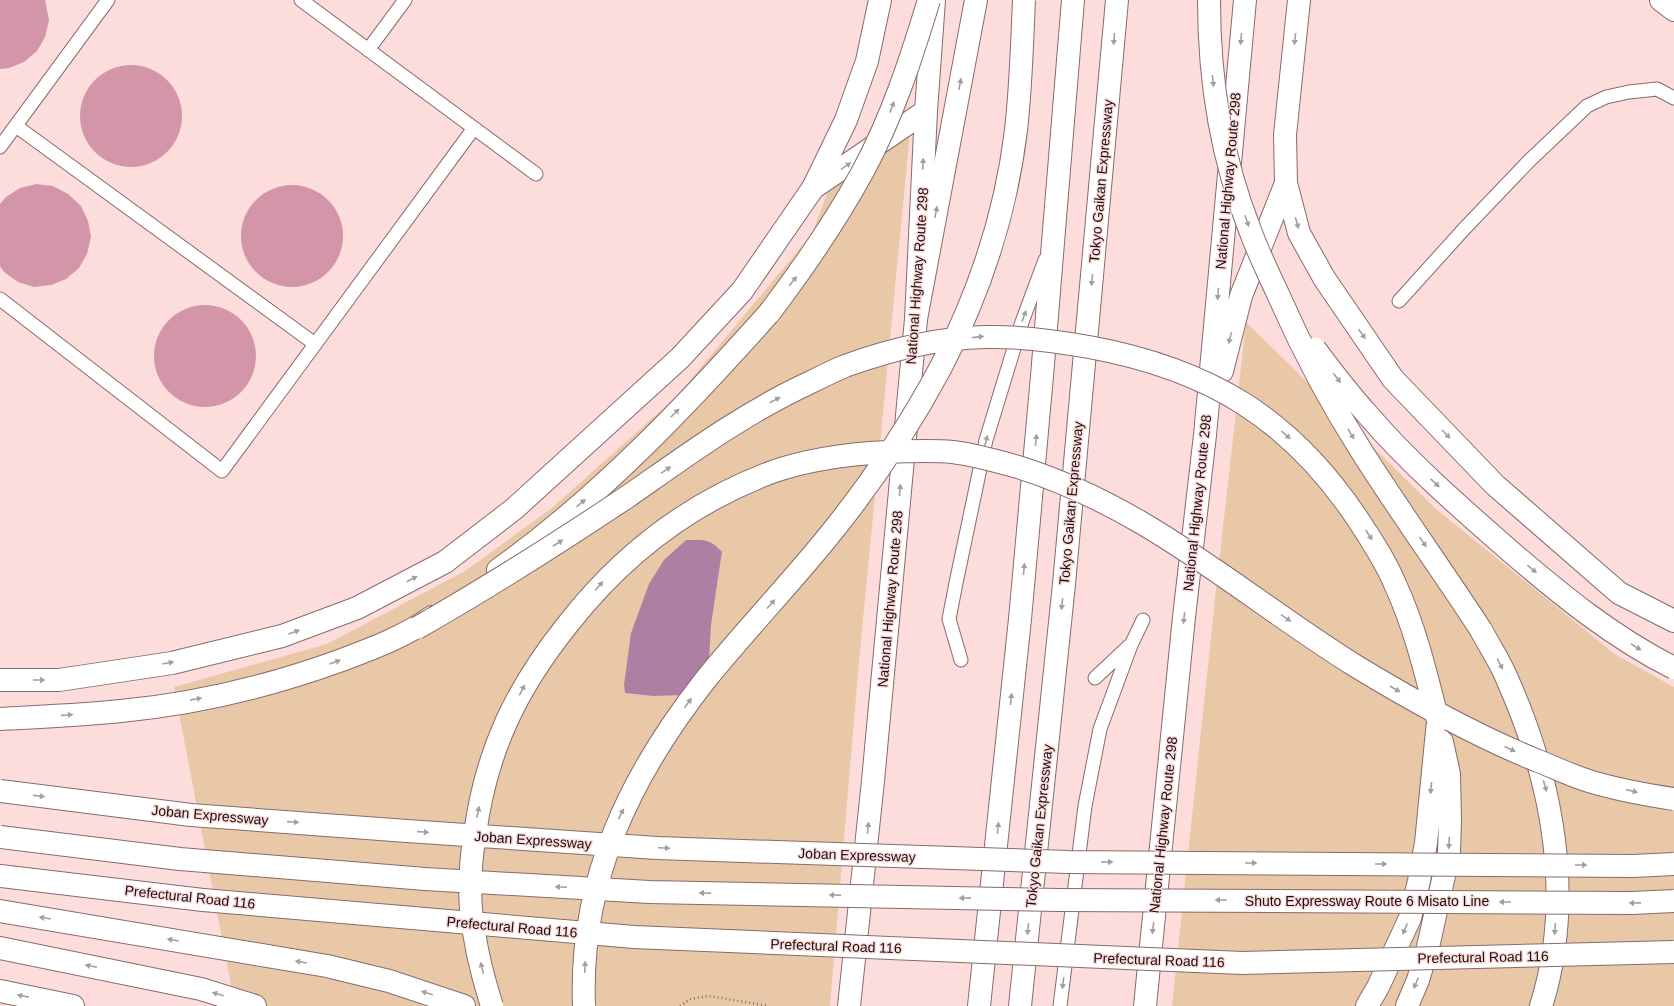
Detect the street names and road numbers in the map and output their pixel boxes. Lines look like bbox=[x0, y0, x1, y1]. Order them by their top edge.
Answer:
street label: National Highway Route 298 bbox=[1212, 92, 1244, 270]
street label: Tokyo Gaikan Expressway bbox=[1086, 99, 1116, 263]
street label: National Highway Route 298 bbox=[903, 187, 931, 365]
street label: National Highway Route 298 bbox=[1180, 414, 1214, 592]
street label: Tokyo Gaikan Expressway bbox=[1056, 421, 1086, 585]
street label: National Highway Route 298 bbox=[874, 510, 906, 688]
street label: National Highway Route 298 bbox=[1146, 736, 1180, 914]
street label: Tokyo Gaikan Expressway bbox=[1022, 744, 1056, 908]
street label: Joban Expressway bbox=[151, 802, 269, 828]
street label: Joban Expressway bbox=[474, 828, 592, 852]
street label: Joban Expressway bbox=[798, 845, 916, 865]
street label: Prefectural Road 116 bbox=[124, 882, 256, 912]
street label: Shuto Expressway Route 6 Misato Line bbox=[1245, 893, 1489, 909]
street label: Prefectural Road 116 bbox=[446, 913, 578, 941]
street label: Prefectural Road 116 bbox=[770, 936, 902, 956]
street label: Prefectural Road 116 bbox=[1417, 948, 1549, 966]
street label: Prefectural Road 116 bbox=[1093, 950, 1225, 970]

